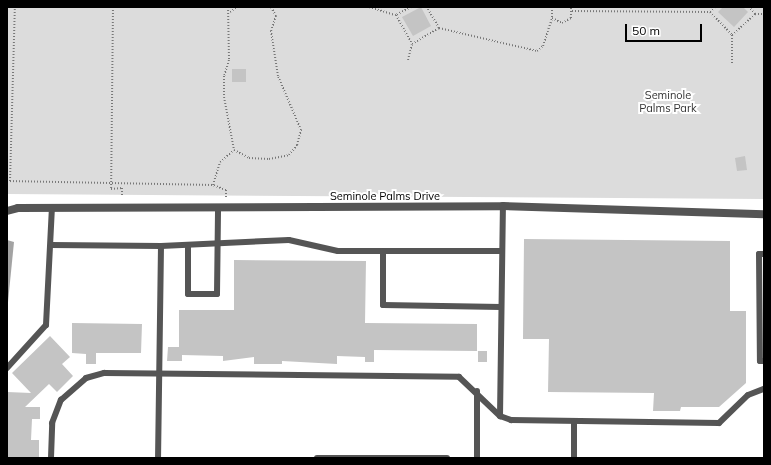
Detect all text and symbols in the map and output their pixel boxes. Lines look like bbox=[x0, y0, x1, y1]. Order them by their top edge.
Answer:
scale bar bbox=[627, 16, 704, 42]
text: 50 m bbox=[632, 23, 660, 38]
park label: Seminole Palms Park bbox=[639, 89, 697, 115]
street label: Seminole Palms Drive bbox=[330, 189, 440, 203]

